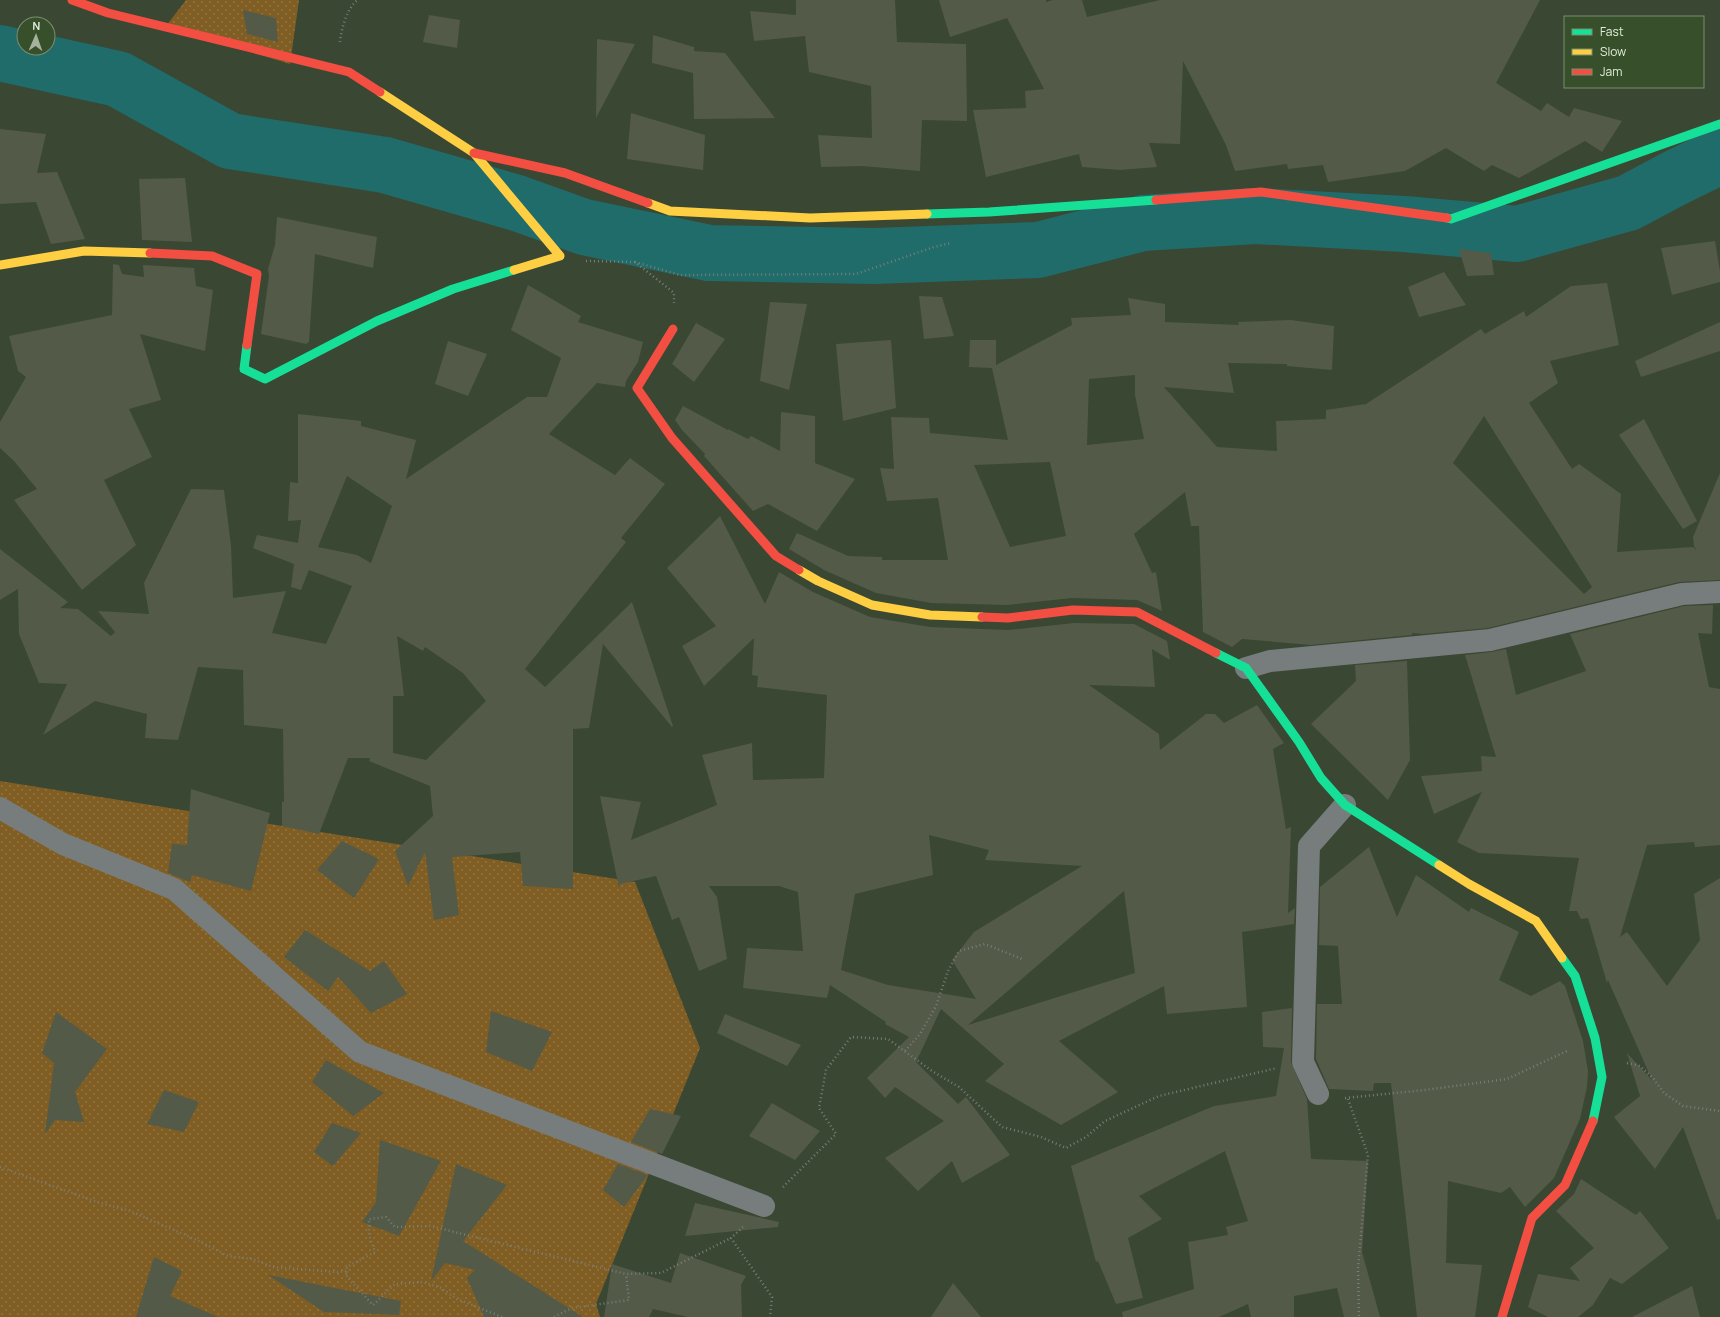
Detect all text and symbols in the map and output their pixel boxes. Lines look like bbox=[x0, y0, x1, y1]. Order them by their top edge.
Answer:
north arrow bbox=[16, 16, 56, 56]
legend bbox=[1564, 16, 1704, 88]
text: N bbox=[32, 18, 41, 33]
text: Fast bbox=[1600, 23, 1624, 40]
text: Slow bbox=[1600, 43, 1626, 60]
text: Jam bbox=[1600, 63, 1622, 80]

